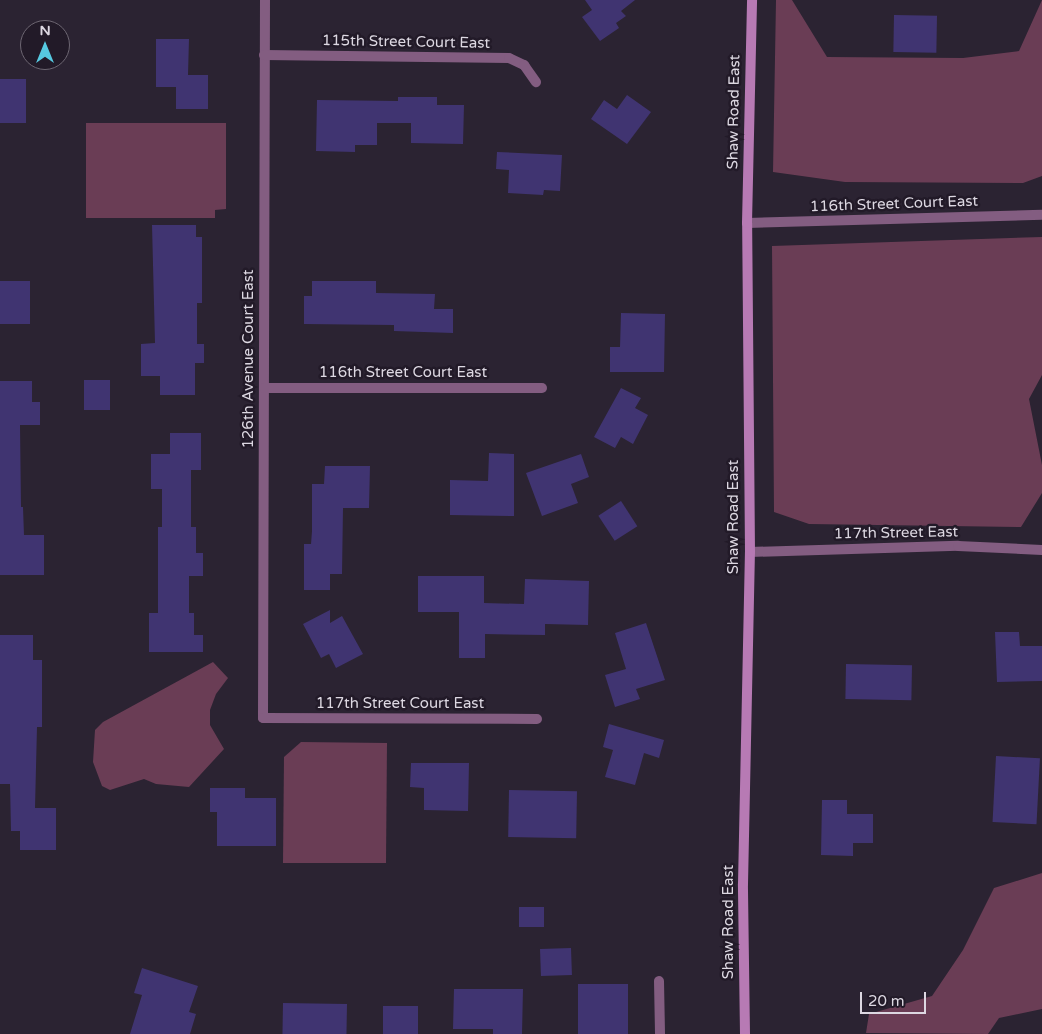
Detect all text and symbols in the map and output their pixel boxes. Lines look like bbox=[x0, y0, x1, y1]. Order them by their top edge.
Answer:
north arrow bbox=[20, 20, 70, 70]
text: N bbox=[39, 22, 51, 39]
street label: 115th Street Court East bbox=[322, 32, 490, 52]
street label: Shaw Road East bbox=[724, 55, 744, 169]
street label: 116th Street Court East bbox=[810, 192, 978, 216]
street label: 126th Avenue Court East bbox=[240, 269, 258, 449]
street label: 116th Street Court East bbox=[319, 364, 487, 382]
street label: Shaw Road East bbox=[725, 460, 743, 574]
street label: 117th Street East bbox=[834, 523, 958, 543]
street label: 117th Street Court East bbox=[316, 695, 484, 713]
street label: Shaw Road East bbox=[720, 865, 738, 979]
scale bar bbox=[862, 982, 928, 1014]
text: 20 m bbox=[868, 992, 905, 1010]

